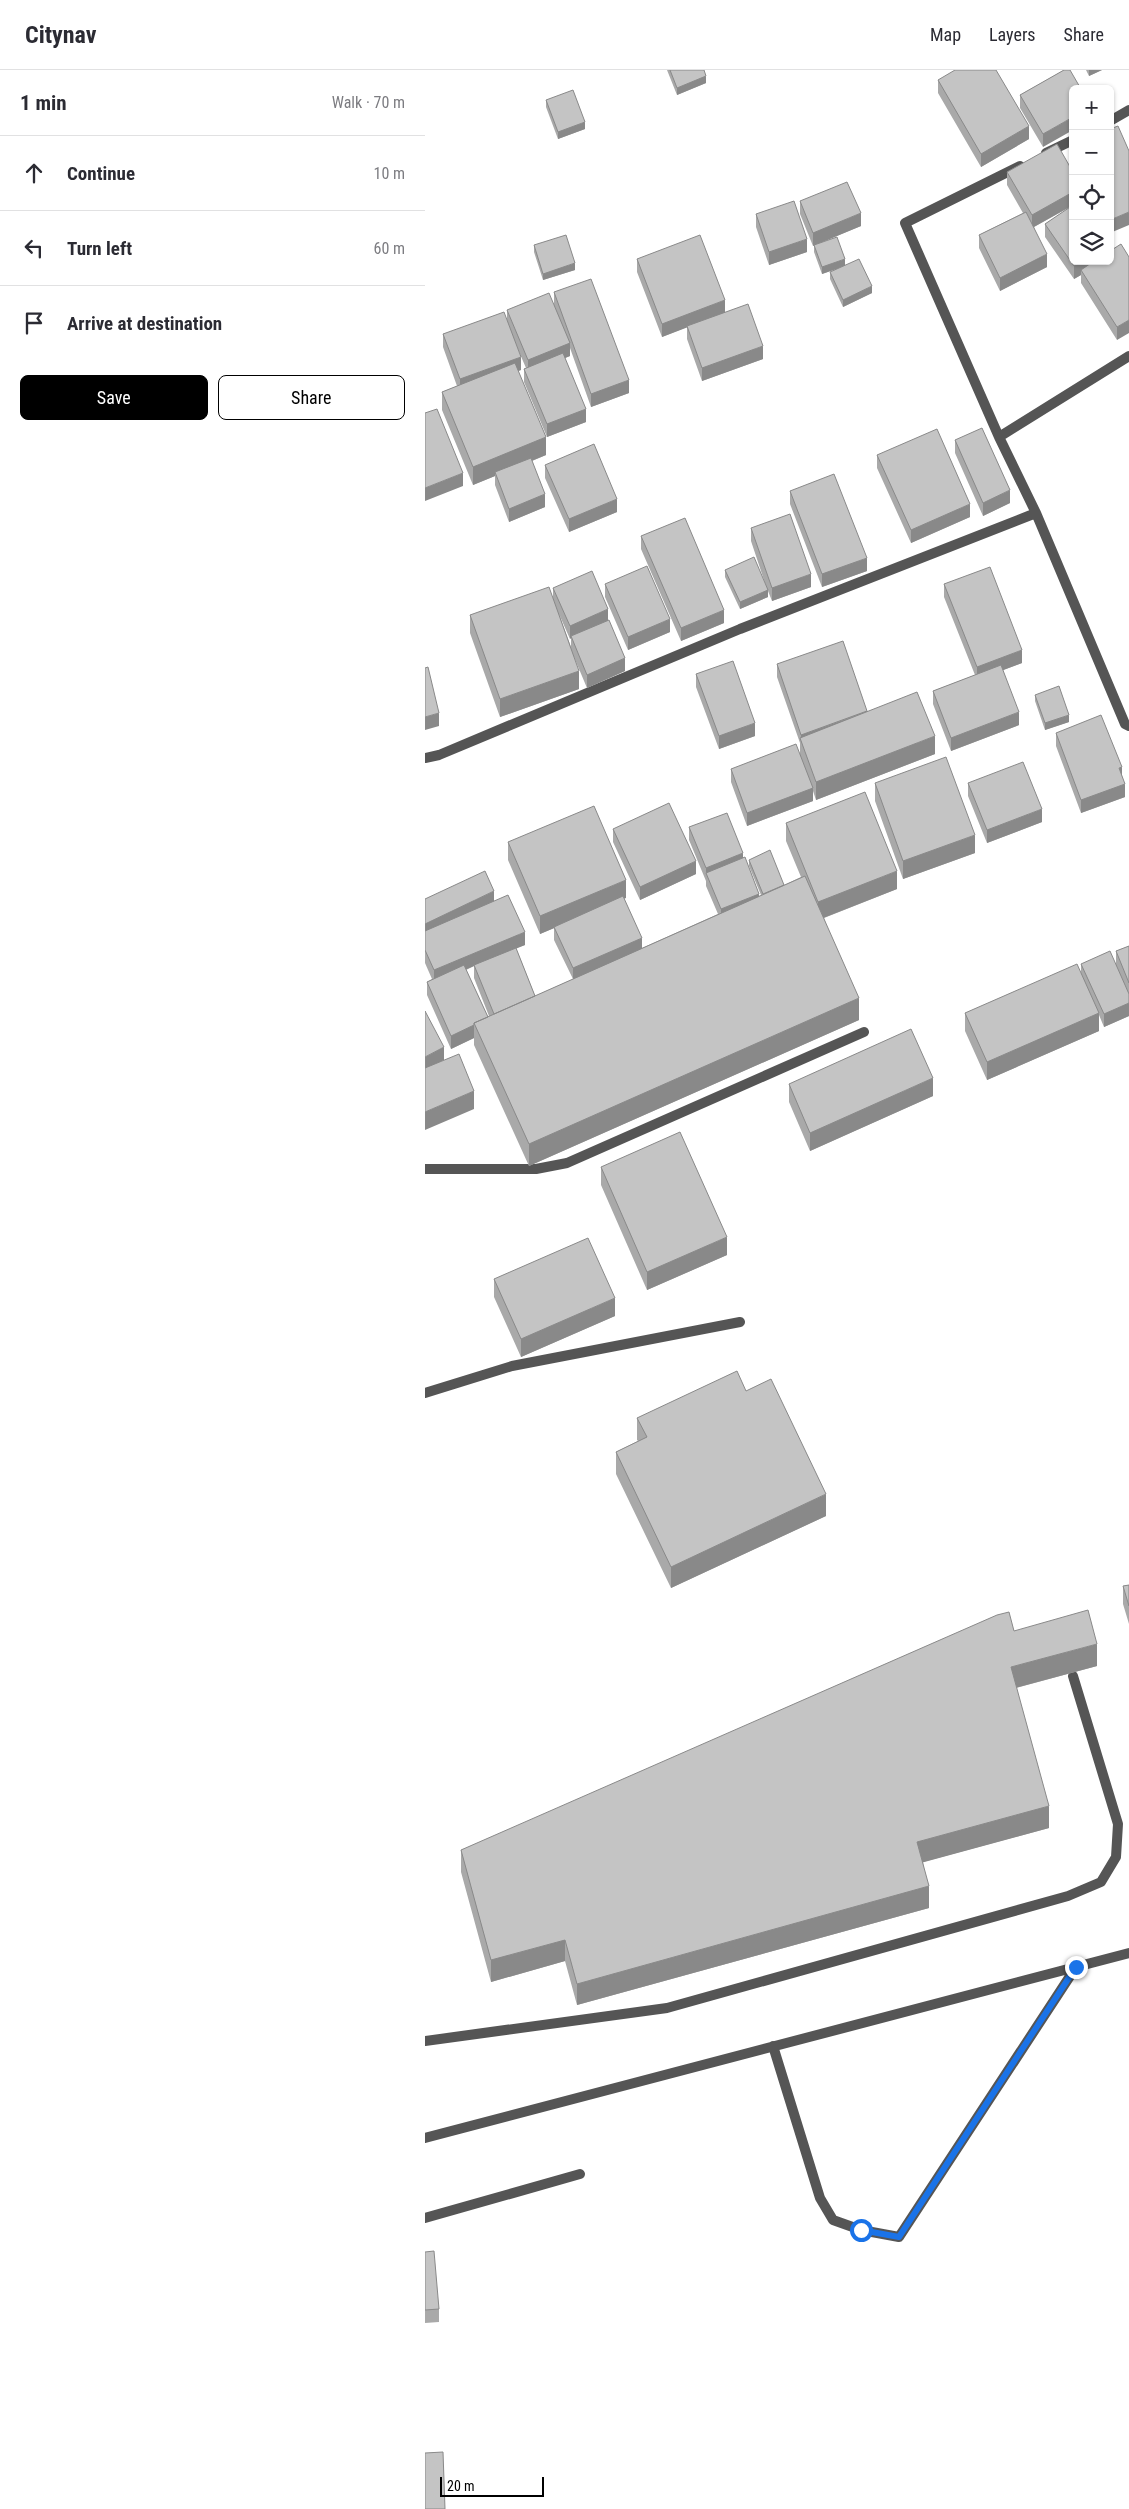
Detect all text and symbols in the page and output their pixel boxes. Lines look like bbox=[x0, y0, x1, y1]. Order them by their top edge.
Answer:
text: Citynav bbox=[25, 21, 96, 49]
text: Map bbox=[930, 24, 961, 45]
text: Layers bbox=[989, 24, 1036, 45]
text: Share bbox=[1064, 24, 1104, 45]
map controls bbox=[1069, 85, 1114, 265]
button: + bbox=[1069, 85, 1114, 130]
text: 1 min bbox=[20, 91, 67, 115]
text: Walk · 70 m bbox=[332, 93, 405, 112]
button: − bbox=[1069, 130, 1114, 175]
icon: ahead bbox=[20, 159, 48, 187]
text: Continue bbox=[67, 162, 135, 185]
text: 10 m bbox=[373, 164, 405, 183]
button: locate bbox=[1069, 175, 1114, 220]
button: layers bbox=[1069, 220, 1114, 265]
icon: left bbox=[20, 234, 48, 262]
text: Turn left bbox=[67, 237, 132, 260]
text: 60 m bbox=[373, 239, 405, 258]
icon: arrive bbox=[20, 309, 48, 337]
text: Arrive at destination bbox=[67, 312, 222, 335]
button: Save bbox=[20, 375, 208, 420]
button: Share bbox=[218, 375, 405, 420]
route end bbox=[1065, 1956, 1088, 1979]
route start bbox=[850, 2219, 873, 2242]
scale bar bbox=[440, 2474, 544, 2497]
text: 20 m bbox=[447, 2478, 475, 2494]

